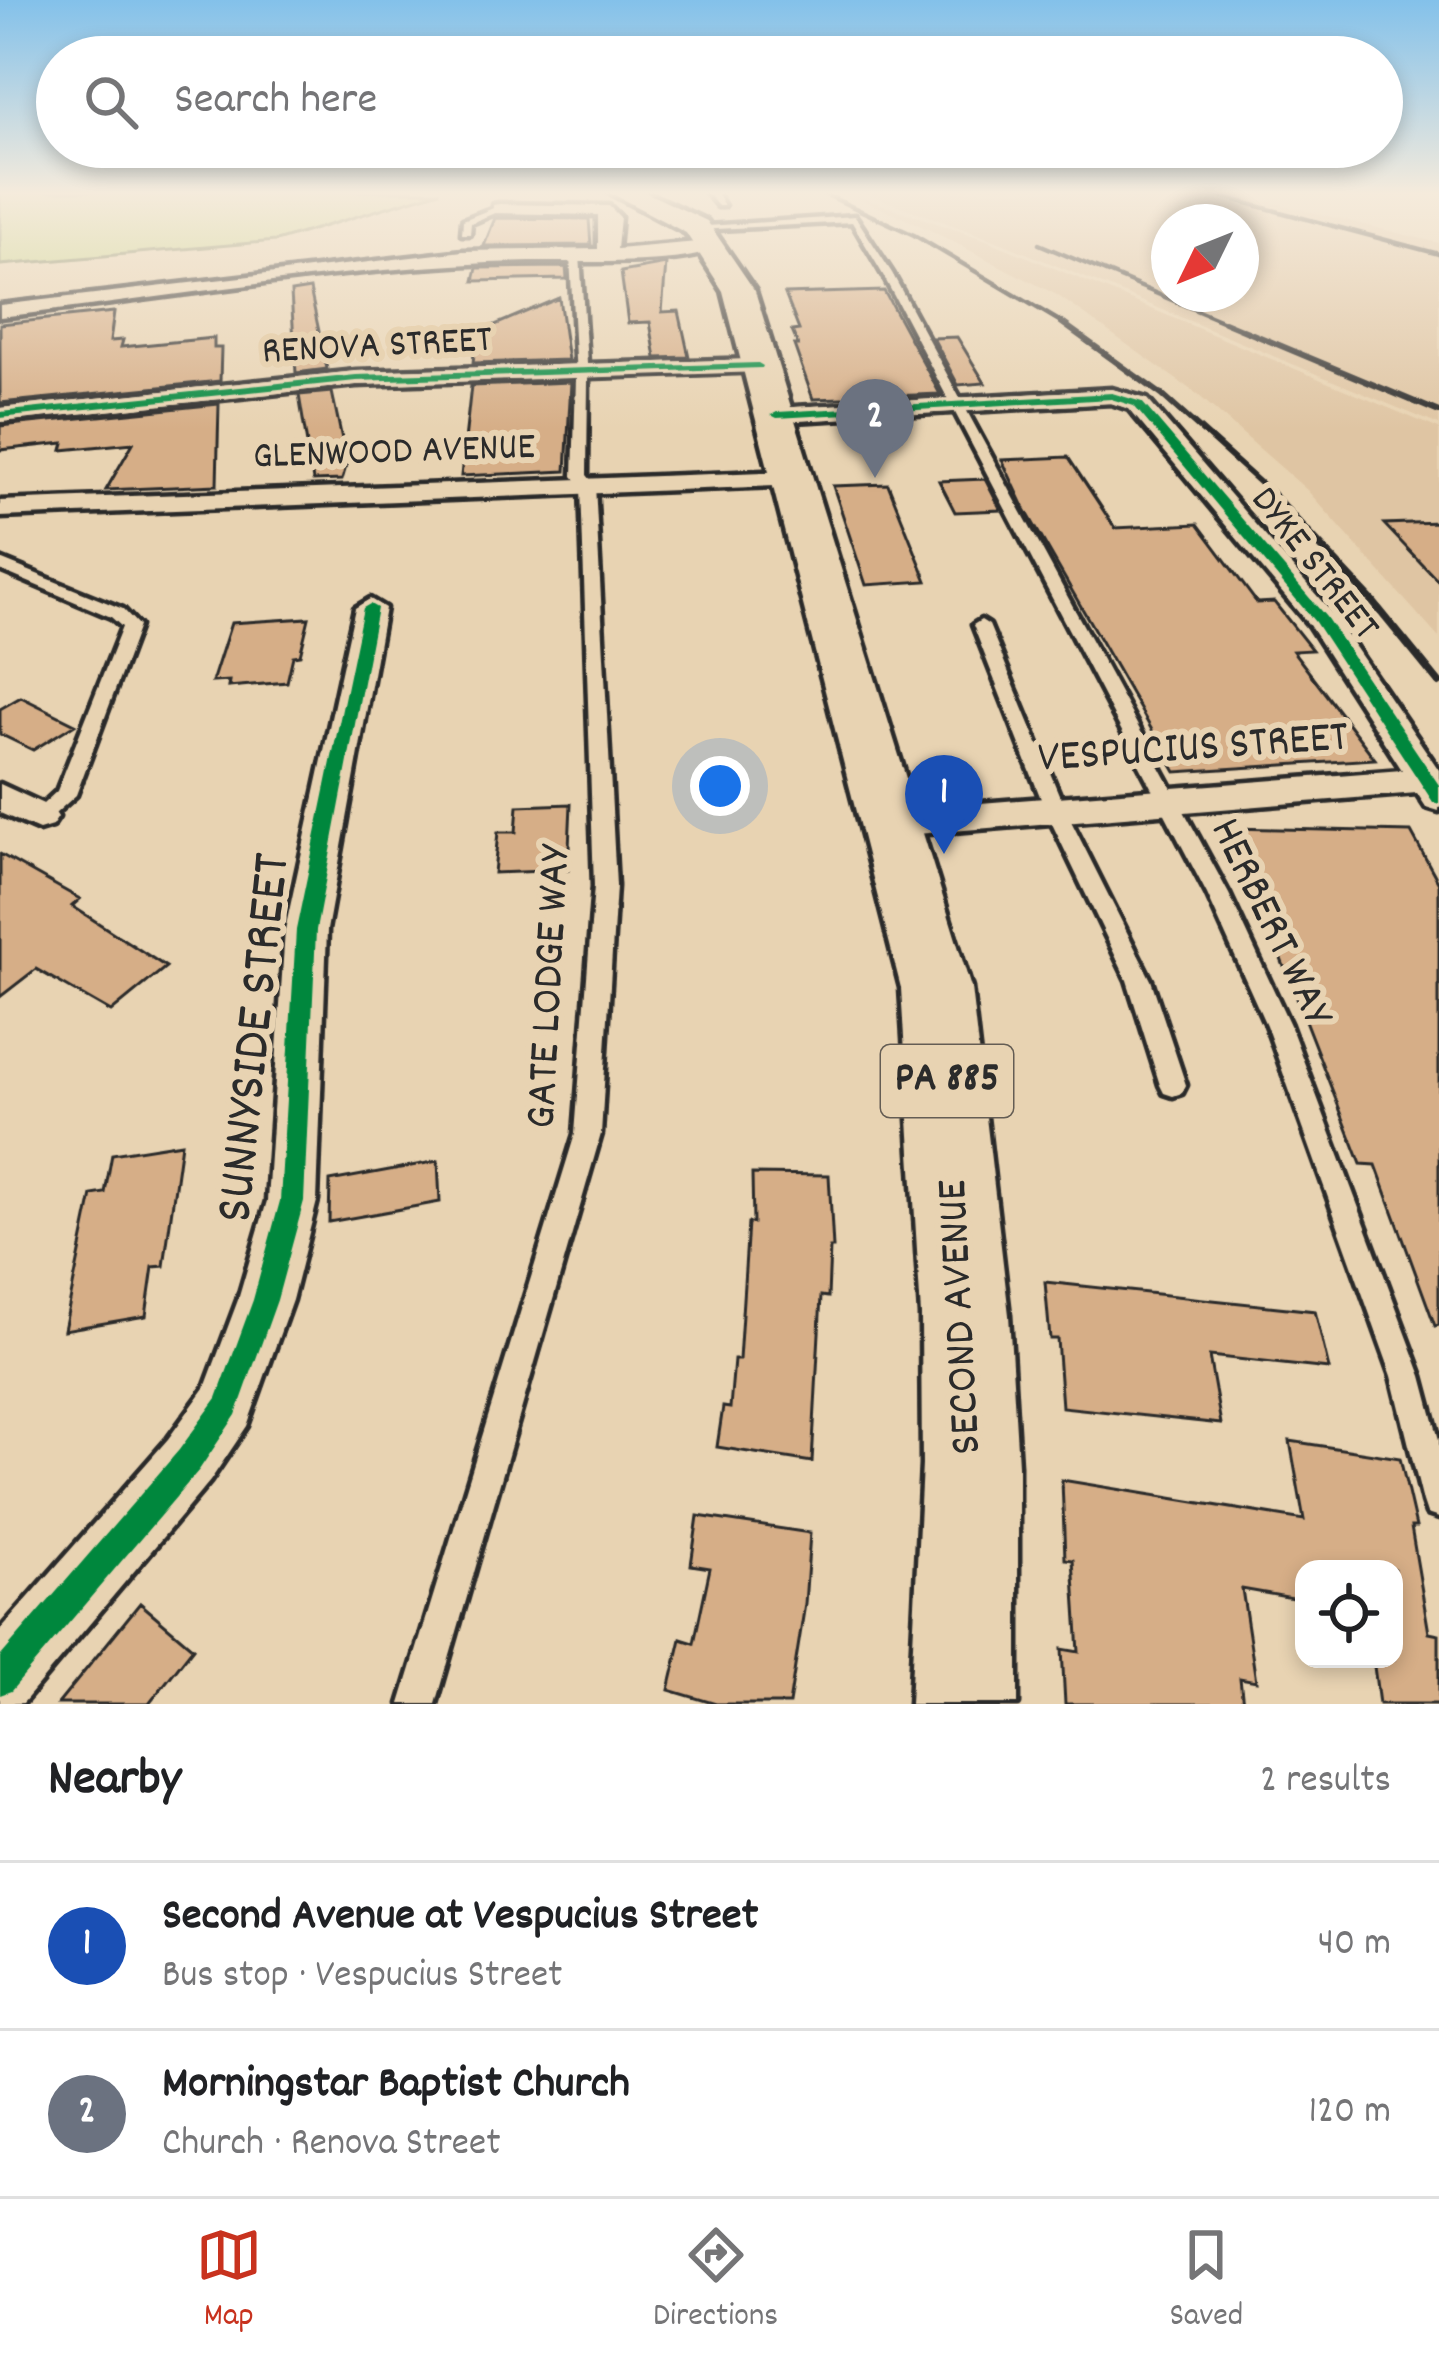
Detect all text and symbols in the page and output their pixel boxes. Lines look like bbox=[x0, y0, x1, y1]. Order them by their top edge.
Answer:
search box bbox=[36, 36, 1403, 168]
icon: search bbox=[78, 69, 144, 135]
text: Search here bbox=[174, 70, 377, 134]
north arrow bbox=[1151, 204, 1259, 312]
street label: RENOVA STREET bbox=[261, 314, 494, 381]
pin: 2 bbox=[836, 379, 914, 478]
street label: GLENWOOD AVENUE bbox=[252, 422, 536, 486]
street label: DYKE STREET bbox=[1235, 476, 1391, 654]
street label: VESPUCIUS STREET bbox=[1036, 707, 1350, 793]
pin: 1 bbox=[905, 755, 983, 854]
your location bbox=[690, 756, 750, 816]
street label: HERBERT WAY bbox=[1191, 808, 1348, 1039]
street label: GATE LODGE WAY bbox=[512, 842, 590, 1130]
street label: SUNNYSIDE STREET bbox=[199, 850, 315, 1226]
road number: PA 885 bbox=[881, 1045, 1013, 1117]
street label: SECOND AVENUE bbox=[923, 1178, 1001, 1456]
map controls bbox=[1295, 1560, 1403, 1668]
button: locate bbox=[1295, 1560, 1403, 1668]
text: Nearby bbox=[48, 1746, 181, 1818]
text: 2 results bbox=[1260, 1755, 1391, 1810]
text: Second Avenue at Vespucius Street bbox=[162, 1886, 758, 1950]
text: 1 bbox=[83, 1918, 91, 1973]
text: 40 m bbox=[1318, 1918, 1391, 1973]
text: Bus stop · Vespucius Street bbox=[162, 1950, 562, 2005]
text: Morningstar Baptist Church bbox=[162, 2054, 630, 2118]
text: 2 bbox=[78, 2086, 96, 2141]
text: 120 m bbox=[1308, 2086, 1391, 2141]
text: Church · Renova Street bbox=[162, 2118, 501, 2173]
tab: Map bbox=[196, 2222, 262, 2341]
tab: Directions bbox=[653, 2222, 778, 2341]
tab: Saved bbox=[1170, 2222, 1243, 2341]

